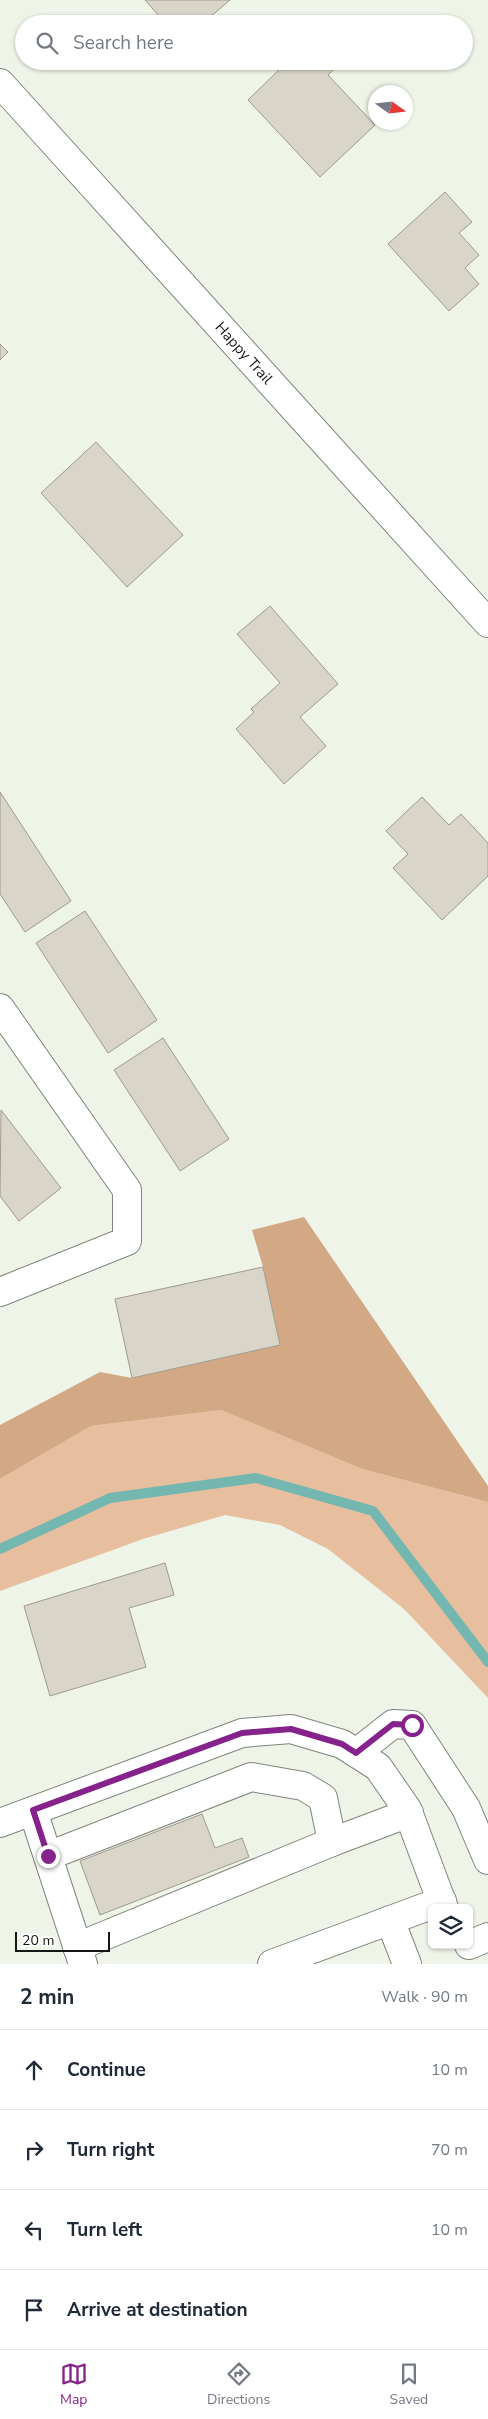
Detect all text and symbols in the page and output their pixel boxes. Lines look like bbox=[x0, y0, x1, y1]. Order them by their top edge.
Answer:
search box bbox=[15, 15, 473, 70]
icon: search bbox=[33, 29, 61, 57]
text: Search here bbox=[73, 30, 174, 56]
north arrow bbox=[368, 85, 413, 130]
street label: Happy Trail bbox=[211, 318, 278, 389]
route start bbox=[401, 1714, 424, 1737]
route end bbox=[37, 1845, 60, 1868]
map controls bbox=[428, 1904, 473, 1949]
button: layers bbox=[428, 1904, 473, 1949]
scale bar bbox=[15, 1929, 110, 1952]
text: 20 m bbox=[22, 1931, 54, 1950]
text: 2 min bbox=[20, 1983, 74, 2011]
text: Walk · 90 m bbox=[381, 1986, 468, 2008]
icon: ahead bbox=[20, 2056, 48, 2084]
text: Continue bbox=[67, 2057, 146, 2083]
text: 10 m bbox=[431, 2059, 468, 2081]
icon: right bbox=[20, 2136, 48, 2164]
text: Turn right bbox=[67, 2137, 154, 2163]
text: 70 m bbox=[431, 2139, 468, 2161]
icon: left bbox=[20, 2216, 48, 2244]
text: Turn left bbox=[67, 2217, 142, 2243]
text: 10 m bbox=[431, 2219, 468, 2241]
icon: arrive bbox=[20, 2296, 48, 2324]
text: Arrive at destination bbox=[67, 2297, 248, 2323]
tab: Map bbox=[60, 2360, 88, 2409]
tab: Directions bbox=[207, 2360, 270, 2409]
tab: Saved bbox=[390, 2360, 428, 2409]

